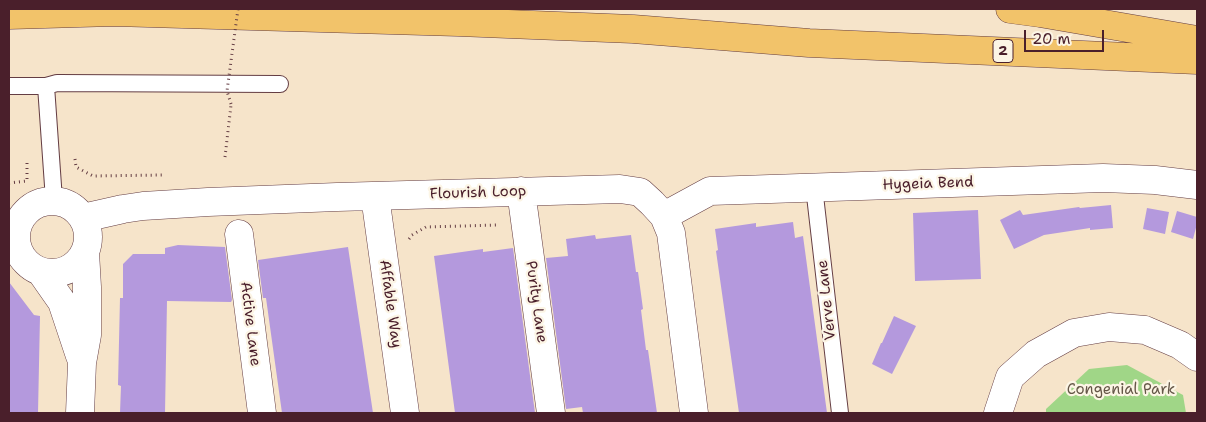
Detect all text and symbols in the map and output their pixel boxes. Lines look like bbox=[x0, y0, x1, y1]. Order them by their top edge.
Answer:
scale bar bbox=[1026, 20, 1106, 52]
text: 20 m bbox=[1032, 29, 1071, 49]
road number: 2 bbox=[993, 40, 1013, 62]
street label: Hygeia Bend bbox=[882, 173, 974, 195]
street label: Flourish Loop bbox=[429, 182, 527, 204]
street label: Affable Way bbox=[375, 259, 405, 349]
street label: Verve Lane bbox=[814, 259, 840, 341]
street label: Purity Lane bbox=[521, 260, 551, 344]
street label: Active Lane bbox=[236, 281, 264, 367]
park label: Congenial Park bbox=[1067, 381, 1175, 399]

